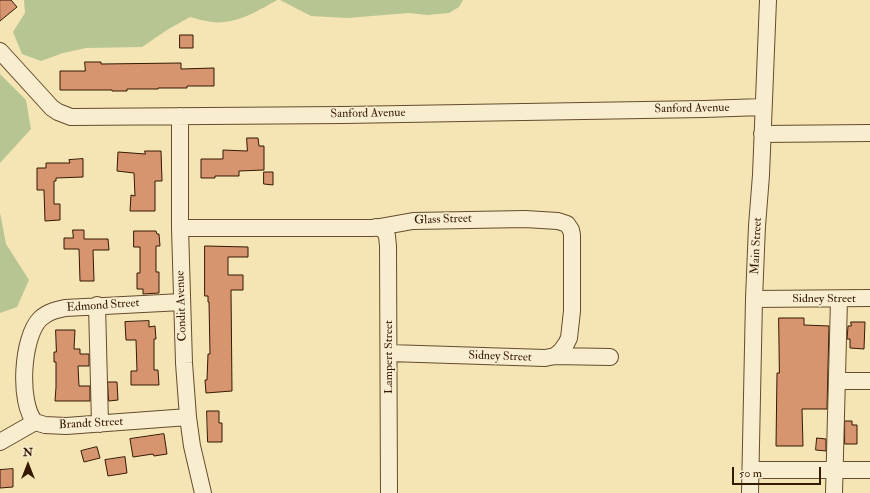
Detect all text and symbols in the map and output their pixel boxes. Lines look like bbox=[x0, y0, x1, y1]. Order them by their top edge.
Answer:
street label: Sanford Avenue bbox=[654, 101, 730, 117]
street label: Sanford Avenue bbox=[330, 106, 406, 122]
street label: Glass Street bbox=[414, 212, 472, 228]
street label: Main Street bbox=[748, 217, 766, 275]
street label: Condit Avenue bbox=[174, 270, 190, 342]
street label: Sidney Street bbox=[792, 292, 856, 306]
street label: Edmond Street bbox=[66, 296, 140, 316]
street label: Lampert Street bbox=[382, 320, 396, 394]
street label: Sidney Street bbox=[468, 349, 532, 365]
street label: Brandt Street bbox=[58, 415, 124, 433]
north arrow bbox=[8, 445, 48, 485]
text: N bbox=[23, 446, 33, 459]
scale bar bbox=[734, 459, 823, 485]
text: 50 m bbox=[739, 466, 762, 481]

